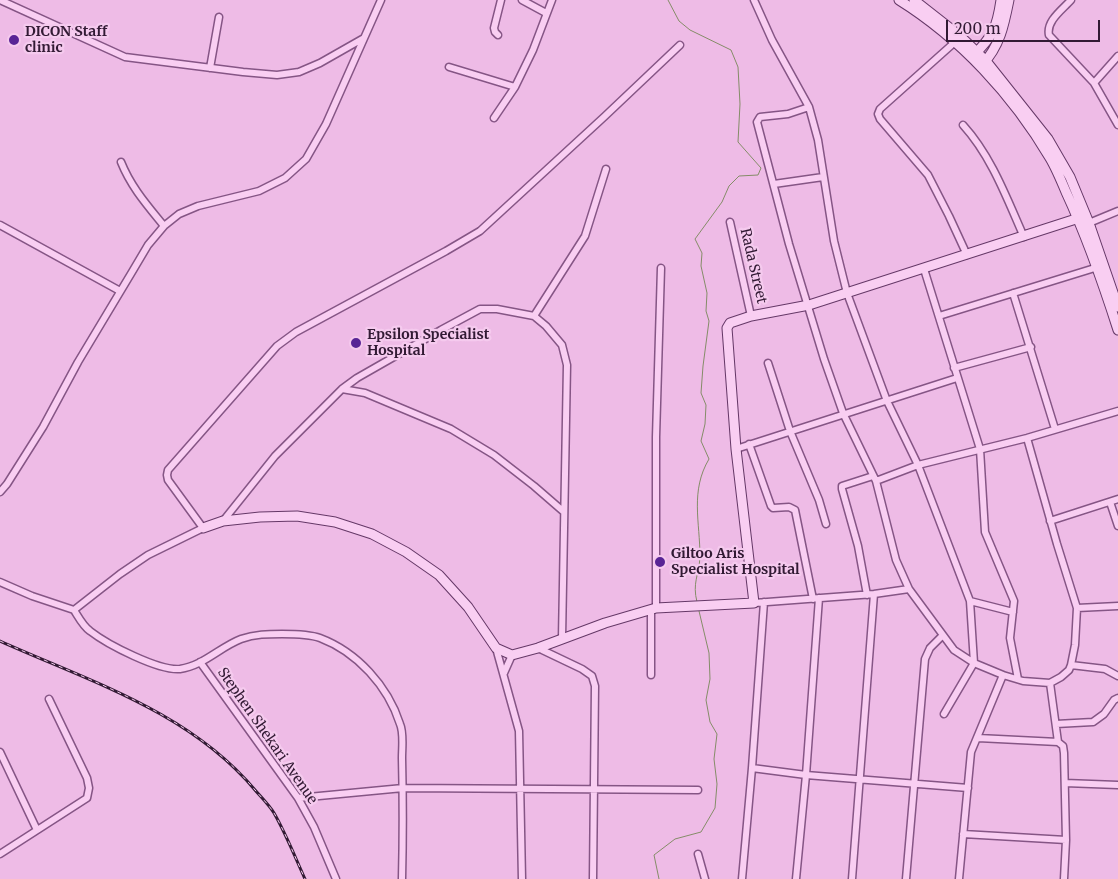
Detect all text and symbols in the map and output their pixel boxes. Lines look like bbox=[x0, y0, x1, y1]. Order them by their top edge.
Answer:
scale bar bbox=[948, 10, 1102, 42]
text: 200 m bbox=[954, 19, 1001, 38]
place label: DICON Staff clinic bbox=[25, 24, 107, 56]
marker: DICON Staff clinic bbox=[7, 33, 21, 47]
street label: Rada Street bbox=[736, 227, 770, 305]
place label: Epsilon Specialist Hospital bbox=[367, 327, 489, 360]
marker: Epsilon Specialist Hospital bbox=[349, 336, 363, 350]
place label: Giltoo Aris Specialist Hospital bbox=[671, 546, 800, 578]
marker: Giltoo Aris Specialist Hospital bbox=[653, 555, 667, 569]
street label: Stephen Shekari Avenue bbox=[213, 665, 321, 807]

